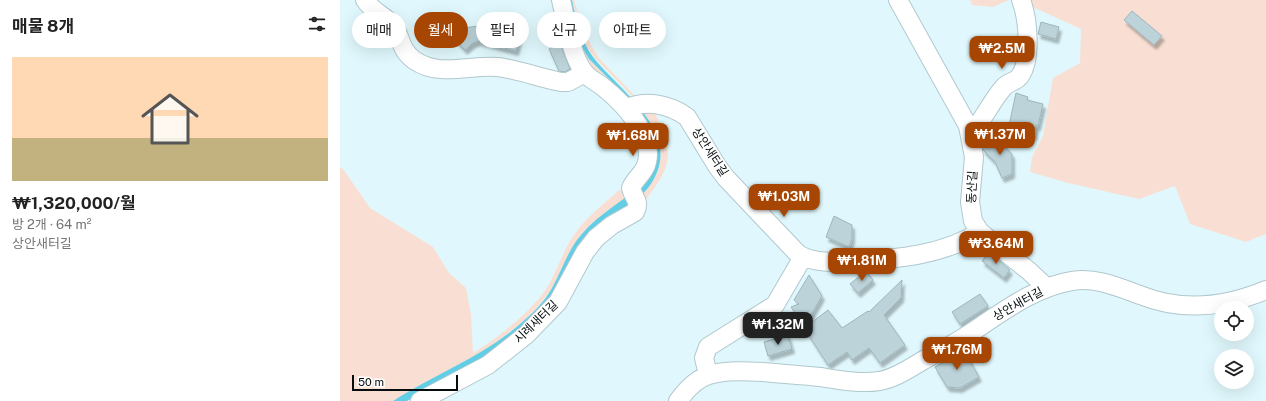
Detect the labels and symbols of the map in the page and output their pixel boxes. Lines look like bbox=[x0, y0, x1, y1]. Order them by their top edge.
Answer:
pin: ₩2.5M bbox=[974, 36, 1030, 70]
pin: ₩1.37M bbox=[967, 122, 1033, 156]
pin: ₩1.68M bbox=[600, 123, 666, 157]
street label: 상안새터길 bbox=[689, 125, 731, 179]
street label: 동산길 bbox=[964, 170, 980, 204]
pin: ₩1.03M bbox=[751, 184, 817, 218]
pin: ₩3.64M bbox=[963, 231, 1029, 265]
pin: ₩1.81M bbox=[829, 248, 895, 282]
street label: 상안새터길 bbox=[990, 284, 1046, 324]
street label: 시례새터길 bbox=[511, 298, 561, 346]
pin: ₩1.32M bbox=[745, 312, 811, 346]
pin: ₩1.76M bbox=[924, 337, 990, 371]
scale bar bbox=[352, 373, 458, 392]

